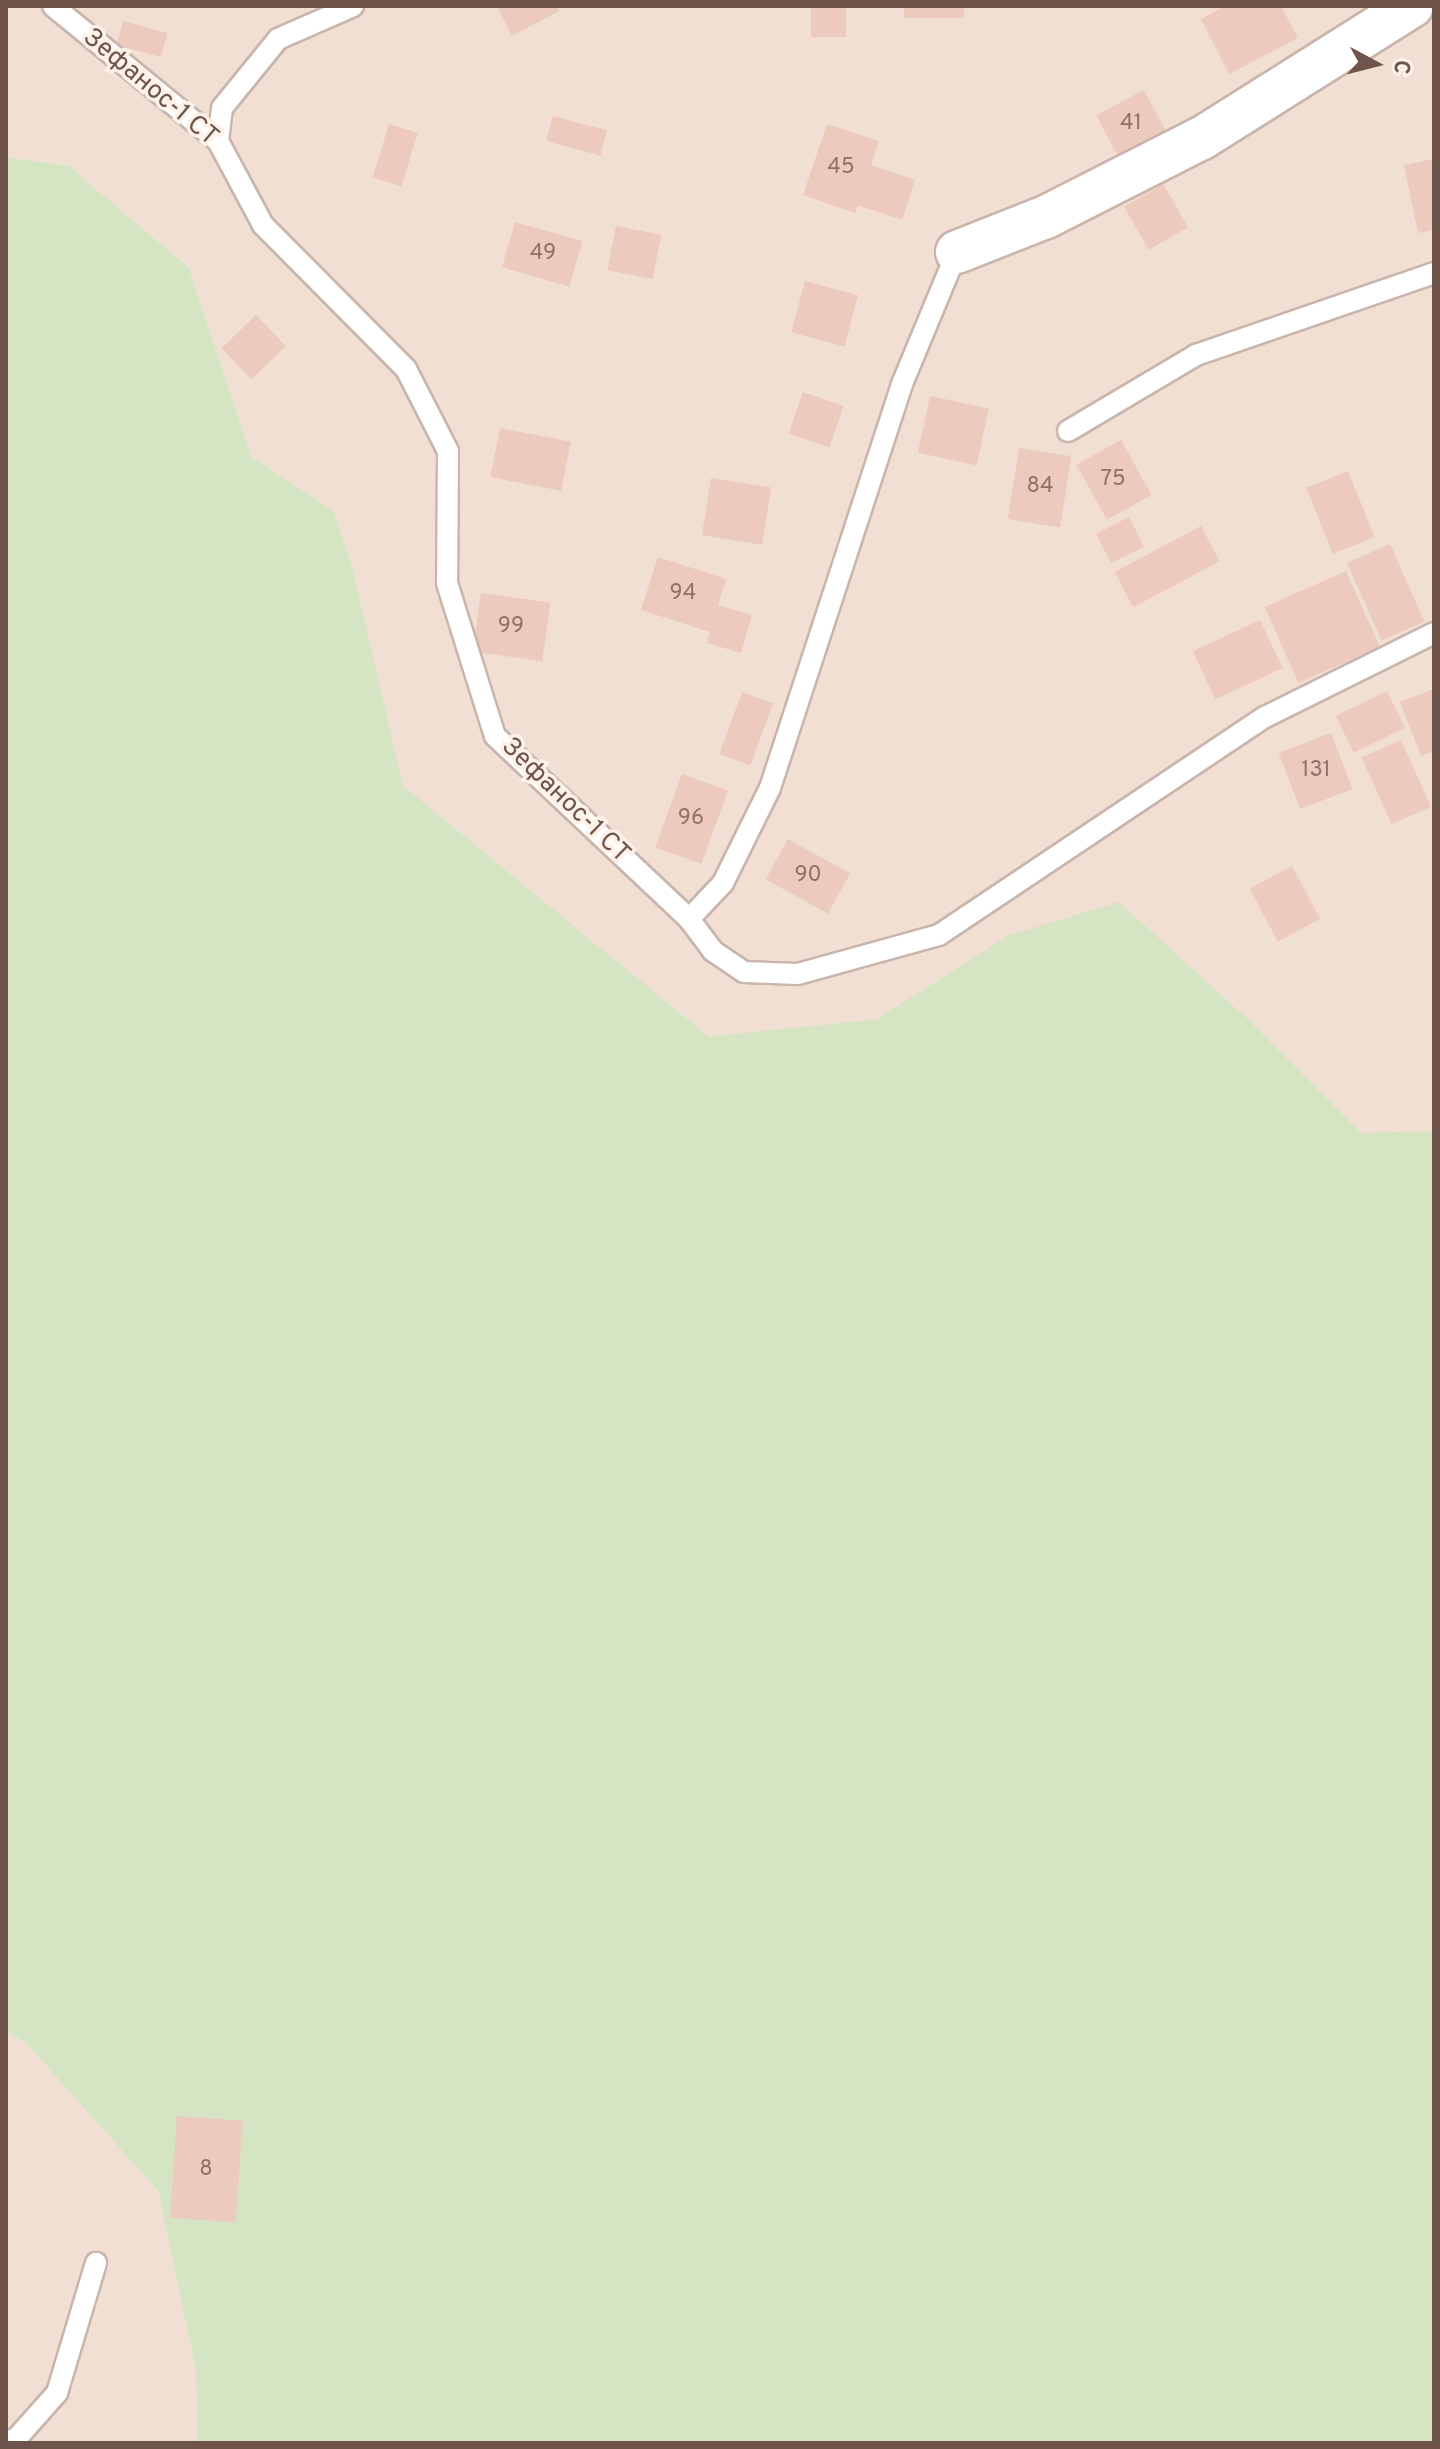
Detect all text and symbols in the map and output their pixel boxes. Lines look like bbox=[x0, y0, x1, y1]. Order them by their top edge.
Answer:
street label: Зефанос-1 СТ bbox=[76, 22, 224, 154]
north arrow bbox=[1336, 24, 1416, 104]
text: С bbox=[1386, 58, 1415, 76]
house number: 41 bbox=[1120, 111, 1142, 137]
house number: 45 bbox=[827, 155, 855, 181]
house number: 49 bbox=[530, 241, 556, 267]
house number: 75 bbox=[1100, 467, 1126, 493]
house number: 84 bbox=[1026, 474, 1054, 500]
house number: 94 bbox=[670, 581, 696, 607]
house number: 99 bbox=[498, 614, 524, 640]
street label: Зефанос-1 СТ bbox=[494, 732, 636, 870]
house number: 131 bbox=[1301, 758, 1331, 784]
house number: 96 bbox=[678, 806, 704, 832]
house number: 90 bbox=[794, 863, 822, 889]
house number: 8 bbox=[199, 2157, 213, 2183]

